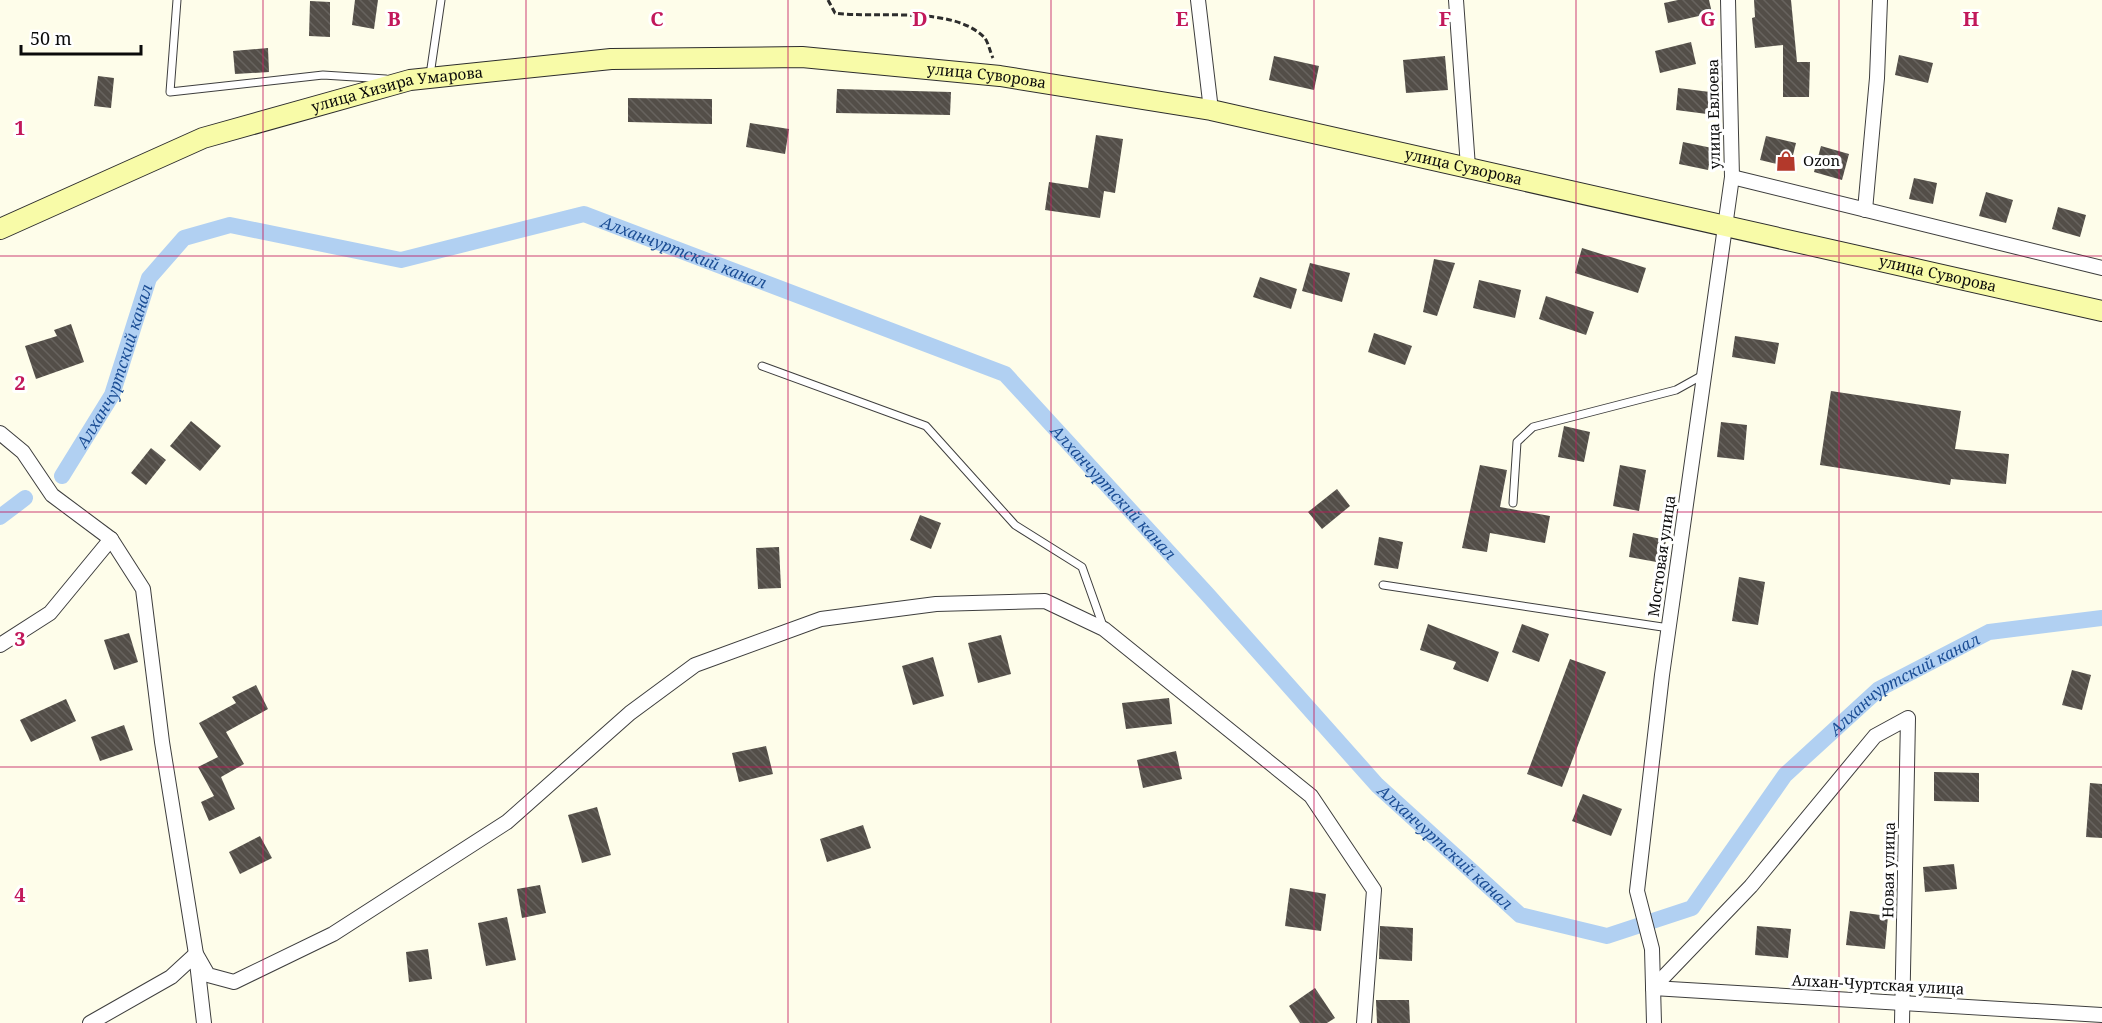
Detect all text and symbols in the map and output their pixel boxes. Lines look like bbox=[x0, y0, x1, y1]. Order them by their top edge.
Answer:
text: B bbox=[387, 5, 401, 32]
text: C bbox=[650, 5, 664, 32]
text: D bbox=[912, 5, 928, 32]
text: E bbox=[1175, 5, 1189, 32]
text: F bbox=[1439, 5, 1451, 32]
text: G bbox=[1700, 5, 1716, 32]
text: H bbox=[1963, 5, 1979, 32]
scale bar bbox=[21, 18, 141, 56]
text: 50 m bbox=[30, 26, 72, 50]
street label: улица Суворова bbox=[926, 58, 1048, 92]
street label: улица Евлоева bbox=[1702, 59, 1724, 170]
street label: улица Хизира Умарова bbox=[309, 61, 484, 116]
text: 1 bbox=[14, 114, 26, 141]
street label: улица Суворова bbox=[1403, 143, 1524, 189]
shop icon: Ozon bbox=[1774, 149, 1798, 173]
place label: Ozon bbox=[1803, 150, 1840, 170]
water label: Алханчуртский канал bbox=[597, 210, 770, 294]
street label: улица Суворова bbox=[1877, 250, 1999, 296]
water label: Алханчуртский канал bbox=[71, 281, 158, 453]
text: 2 bbox=[14, 369, 26, 396]
water label: Алханчуртский канал bbox=[1045, 419, 1181, 565]
street label: Мостовая улица bbox=[1643, 494, 1679, 618]
text: 3 bbox=[14, 625, 26, 652]
water label: Алханчуртский канал bbox=[1824, 627, 1984, 741]
water label: Алханчуртский канал bbox=[1372, 779, 1518, 915]
street label: Новая улица bbox=[1877, 822, 1899, 918]
text: 4 bbox=[14, 881, 26, 908]
street label: Алхан-Чуртская улица bbox=[1791, 969, 1965, 999]

